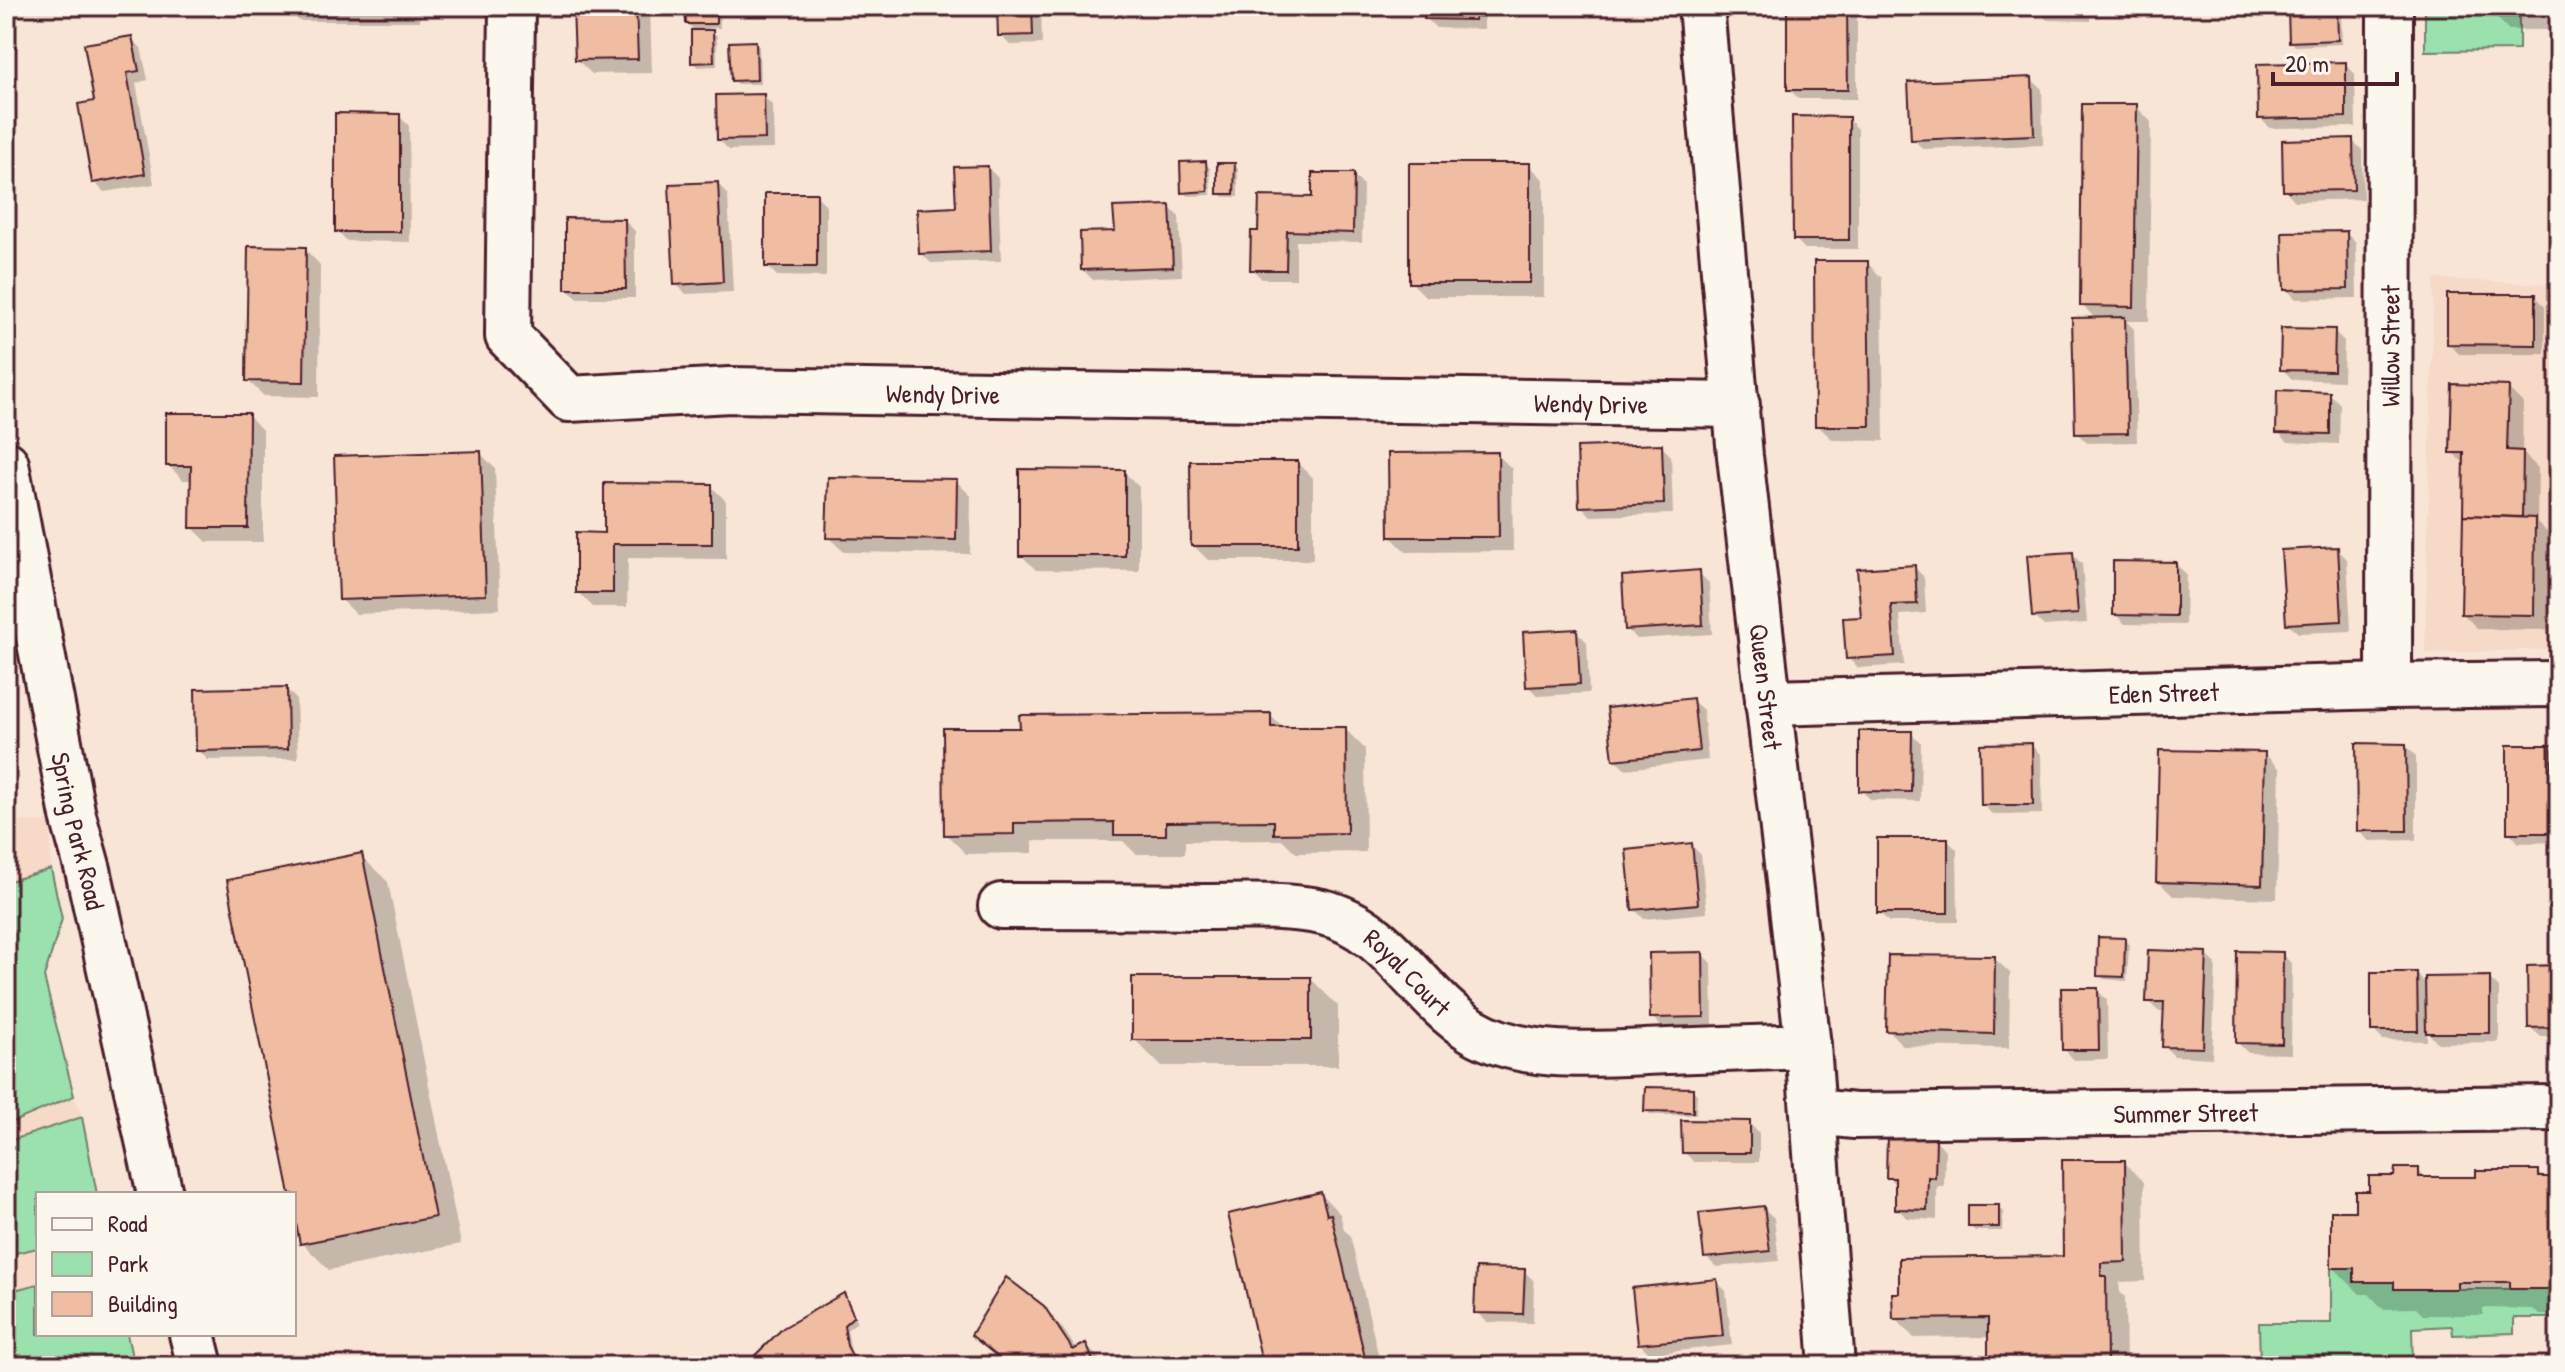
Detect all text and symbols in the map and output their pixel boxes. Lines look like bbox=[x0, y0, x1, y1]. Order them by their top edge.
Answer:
scale bar bbox=[2273, 36, 2397, 86]
text: 20 m bbox=[2285, 47, 2329, 79]
street label: Willow Street bbox=[2372, 284, 2407, 407]
street label: Wendy Drive bbox=[886, 375, 1000, 412]
street label: Wendy Drive bbox=[1534, 384, 1648, 421]
street label: Queen Street bbox=[1742, 622, 1791, 753]
street label: Eden Street bbox=[2108, 673, 2221, 711]
street label: Spring Park Road bbox=[44, 749, 114, 913]
street label: Royal Court bbox=[1357, 920, 1460, 1025]
street label: Summer Street bbox=[2113, 1094, 2259, 1131]
legend bbox=[36, 1192, 296, 1336]
text: Road bbox=[108, 1207, 147, 1239]
text: Park bbox=[108, 1247, 148, 1279]
text: Building bbox=[108, 1287, 178, 1319]

